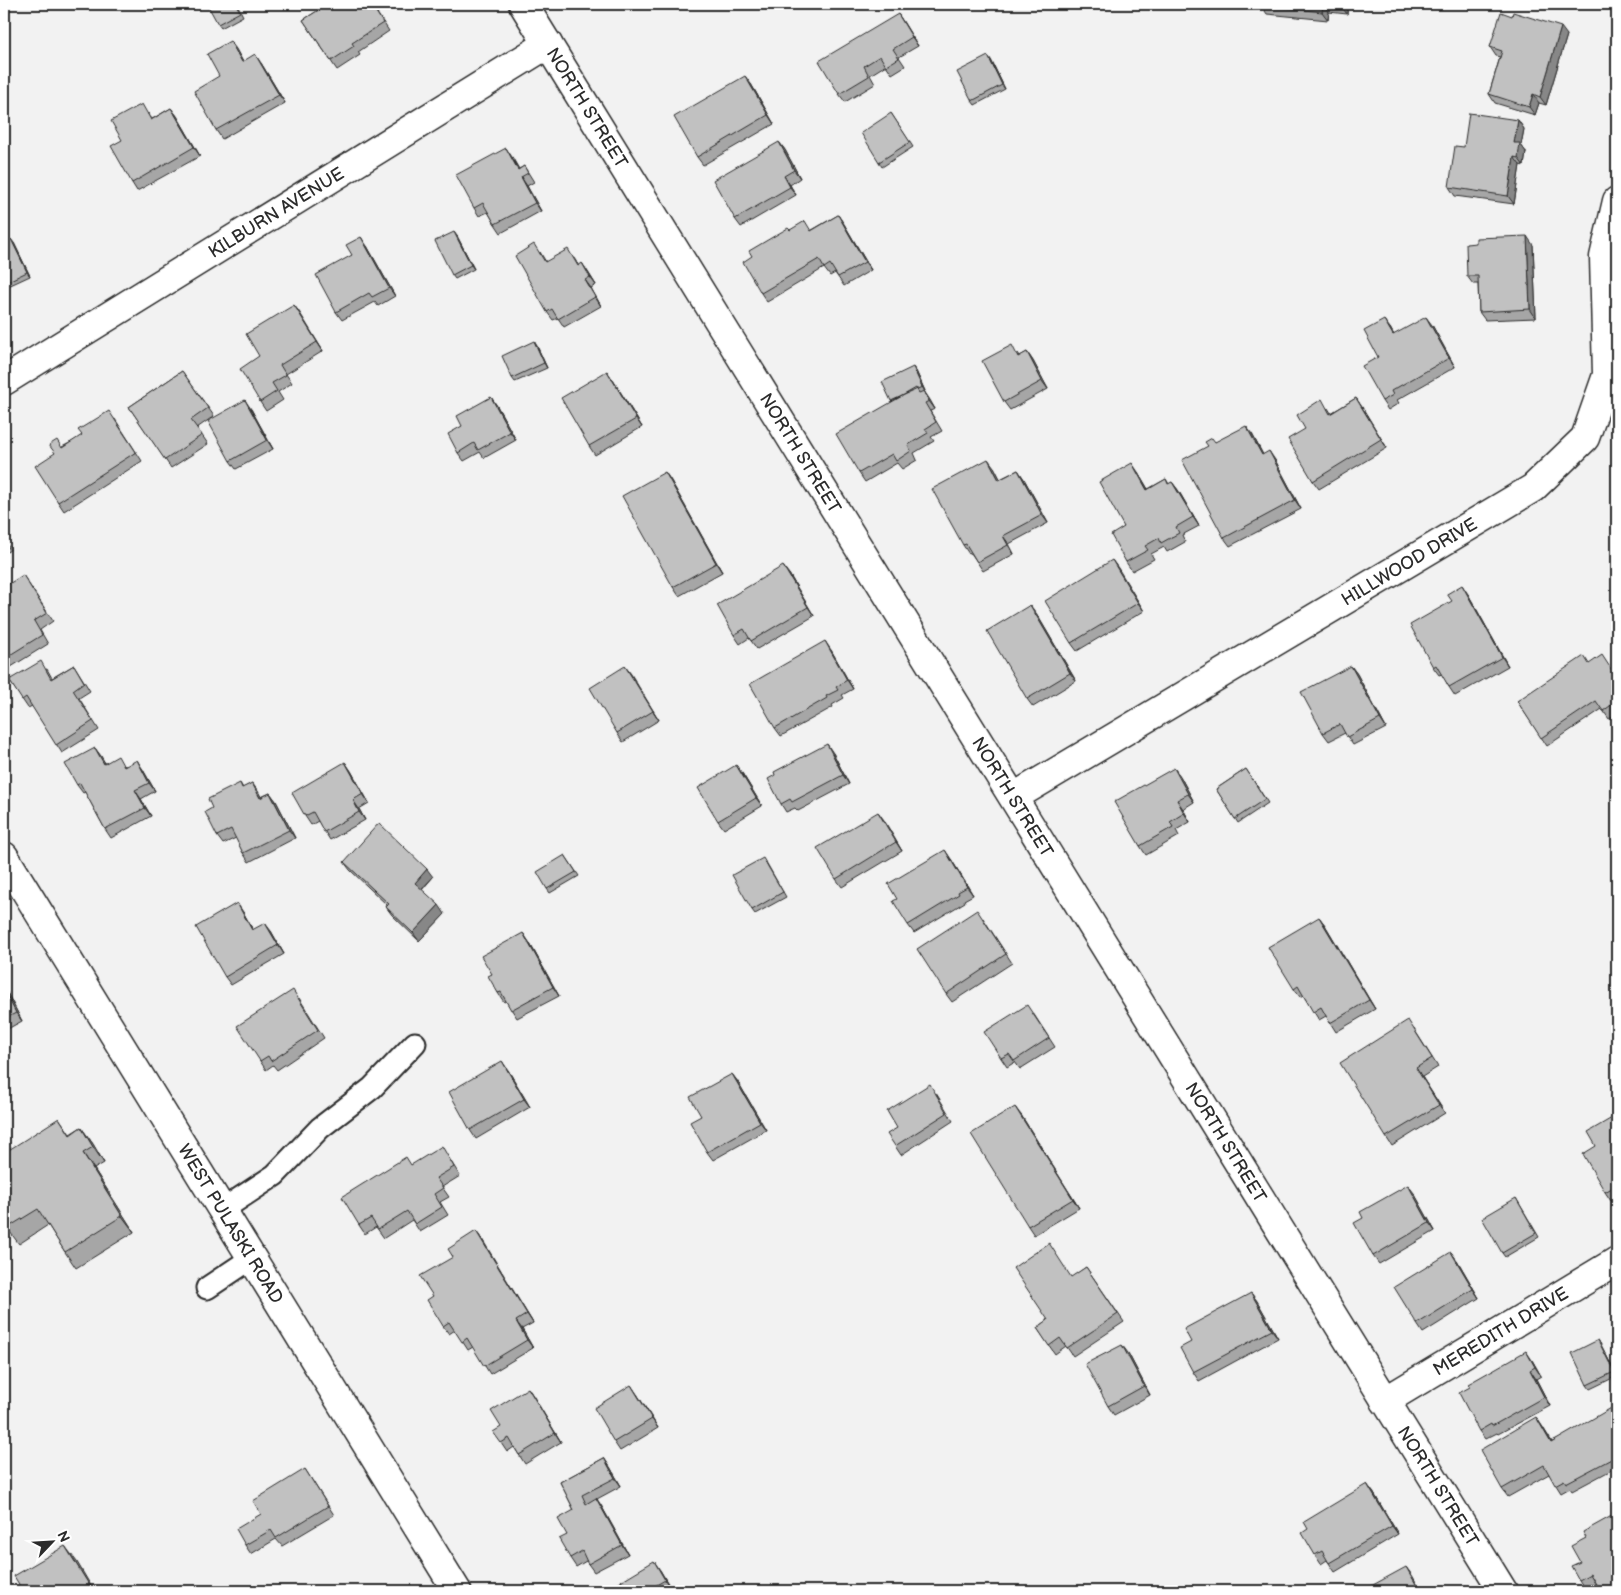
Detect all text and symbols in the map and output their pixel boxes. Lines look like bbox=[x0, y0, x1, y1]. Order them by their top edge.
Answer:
street label: NORTH STREET bbox=[542, 44, 632, 172]
street label: KILBURN AVENUE bbox=[205, 163, 348, 263]
street label: NORTH STREET bbox=[755, 390, 845, 518]
street label: HILLWOOD DRIVE bbox=[1338, 514, 1481, 611]
street label: NORTH STREET bbox=[967, 733, 1057, 861]
street label: NORTH STREET bbox=[1181, 1079, 1271, 1207]
street label: WEST PULASKI ROAD bbox=[173, 1140, 287, 1308]
street label: MEREDITH DRIVE bbox=[1429, 1283, 1572, 1381]
street label: NORTH STREET bbox=[1393, 1422, 1483, 1551]
north arrow bbox=[28, 1518, 78, 1568]
text: N bbox=[53, 1528, 73, 1545]

